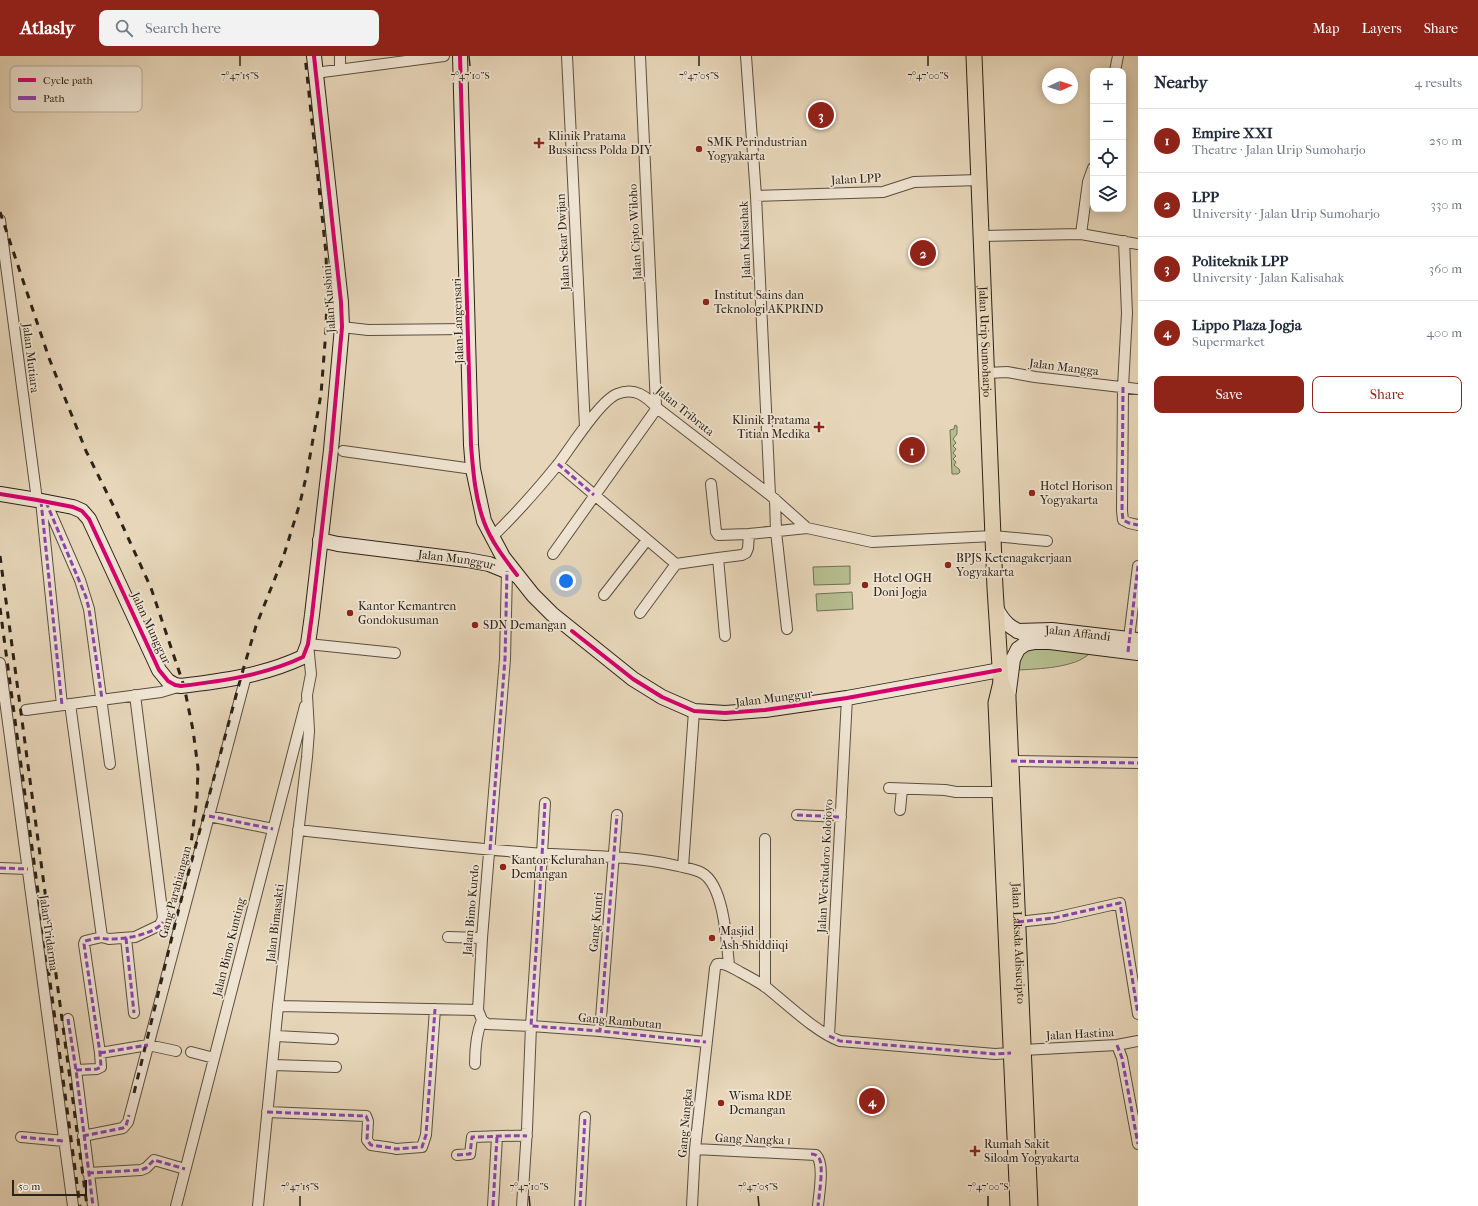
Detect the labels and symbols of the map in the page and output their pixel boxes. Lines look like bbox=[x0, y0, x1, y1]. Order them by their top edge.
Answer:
legend bbox=[10, 66, 142, 112]
north arrow bbox=[1042, 68, 1078, 104]
text: 7°47'15"S bbox=[221, 70, 259, 82]
text: 7°47'10"S bbox=[450, 70, 490, 82]
text: 7°47'05"S bbox=[679, 70, 719, 82]
text: 7°47'00"S bbox=[907, 70, 949, 82]
text: Cycle path bbox=[43, 74, 94, 87]
text: Path bbox=[43, 92, 66, 105]
pin: 3 bbox=[808, 100, 834, 130]
place label: Klinik Pratama Bussiness Polda DIY bbox=[548, 129, 653, 157]
place label: SMK Perindustrian Yogyakarta bbox=[706, 135, 807, 163]
marker: Klinik Pratama Bussiness Polda DIY bbox=[533, 137, 545, 149]
marker: SMK Perindustrian Yogyakarta bbox=[694, 144, 704, 154]
street label: Jalan LPP bbox=[830, 171, 881, 187]
street label: Jalan Cipto Wiloho bbox=[625, 183, 645, 282]
street label: Jalan Sekar Dwijan bbox=[553, 193, 573, 292]
street label: Jalan Kalisahak bbox=[737, 200, 753, 280]
pin: 2 bbox=[910, 238, 936, 268]
street label: Jalan Kusbini bbox=[320, 264, 338, 334]
street label: Jalan Langensari bbox=[449, 277, 467, 365]
street label: Jalan Urip Sumoharjo bbox=[976, 285, 994, 397]
place label: Institut Sains dan Teknologi AKPRIND bbox=[714, 288, 823, 316]
marker: Institut Sains dan Teknologi AKPRIND bbox=[701, 297, 711, 307]
street label: Jalan Mutiara bbox=[20, 321, 42, 394]
street label: Jalan Mangga bbox=[1027, 356, 1100, 378]
street label: Jalan Tribrata bbox=[652, 383, 717, 439]
place label: Klinik Pratama Titian Medika bbox=[732, 413, 810, 441]
marker: Klinik Pratama Titian Medika bbox=[813, 421, 825, 433]
pin: 1 bbox=[899, 435, 925, 465]
place label: Hotel Horison Yogyakarta bbox=[1039, 479, 1113, 507]
marker: Hotel Horison Yogyakarta bbox=[1027, 488, 1037, 498]
street label: Jalan Munggur bbox=[416, 547, 498, 573]
place label: BPJS Ketenagakerjaan Yogyakarta bbox=[955, 551, 1072, 579]
marker: BPJS Ketenagakerjaan Yogyakarta bbox=[943, 560, 953, 570]
your location bbox=[556, 571, 576, 591]
place label: Hotel OGH Doni Jogja bbox=[873, 571, 932, 599]
marker: Hotel OGH Doni Jogja bbox=[860, 580, 870, 590]
street label: Jalan Munggur bbox=[128, 589, 174, 667]
place label: Kantor Kemantren Gondokusuman bbox=[358, 599, 456, 627]
marker: Kantor Kemantren Gondokusuman bbox=[345, 608, 355, 618]
place label: SDN Demangan bbox=[483, 618, 566, 632]
marker: SDN Demangan bbox=[470, 620, 480, 630]
street label: Jalan Affandi bbox=[1044, 623, 1112, 644]
street label: Jalan Munggur bbox=[734, 686, 814, 710]
street label: Jalan Werkudoro Kolojoyo bbox=[814, 799, 835, 934]
street label: Gang Parahiangan bbox=[156, 844, 194, 940]
place label: Kantor Kelurahan Demangan bbox=[511, 853, 605, 881]
marker: Kantor Kelurahan Demangan bbox=[498, 862, 508, 872]
street label: Jalan Bimo Kurdo bbox=[460, 864, 482, 957]
street label: Jalan Laksda Adisucipto bbox=[1009, 881, 1028, 1004]
street label: Jalan Bimasakti bbox=[263, 882, 287, 964]
street label: Gang Kunti bbox=[586, 891, 606, 952]
street label: Jalan Tridarma bbox=[37, 893, 61, 972]
street label: Jalan Bimo Kunting bbox=[210, 895, 248, 999]
place label: Masjid Ash-Shiddiiqi bbox=[719, 924, 789, 952]
marker: Masjid Ash-Shiddiiqi bbox=[707, 933, 717, 943]
street label: Gang Rambutan bbox=[577, 1010, 663, 1032]
street label: Jalan Hastina bbox=[1045, 1025, 1115, 1043]
pin: 4 bbox=[859, 1086, 885, 1116]
street label: Gang Nangka bbox=[675, 1087, 695, 1158]
place label: Wisma RDE Demangan bbox=[728, 1089, 792, 1117]
marker: Wisma RDE Demangan bbox=[716, 1098, 726, 1108]
street label: Gang Nangka 1 bbox=[715, 1131, 791, 1147]
place label: Rumah Sakit Siloam Yogyakarta bbox=[984, 1137, 1080, 1165]
marker: Rumah Sakit Siloam Yogyakarta bbox=[969, 1145, 981, 1157]
scale bar bbox=[12, 1178, 87, 1197]
text: 7°47'15"S bbox=[281, 1181, 319, 1193]
text: 7°47'10"S bbox=[509, 1181, 549, 1193]
text: 7°47'05"S bbox=[738, 1181, 778, 1193]
text: 7°47'00"S bbox=[967, 1181, 1009, 1193]

